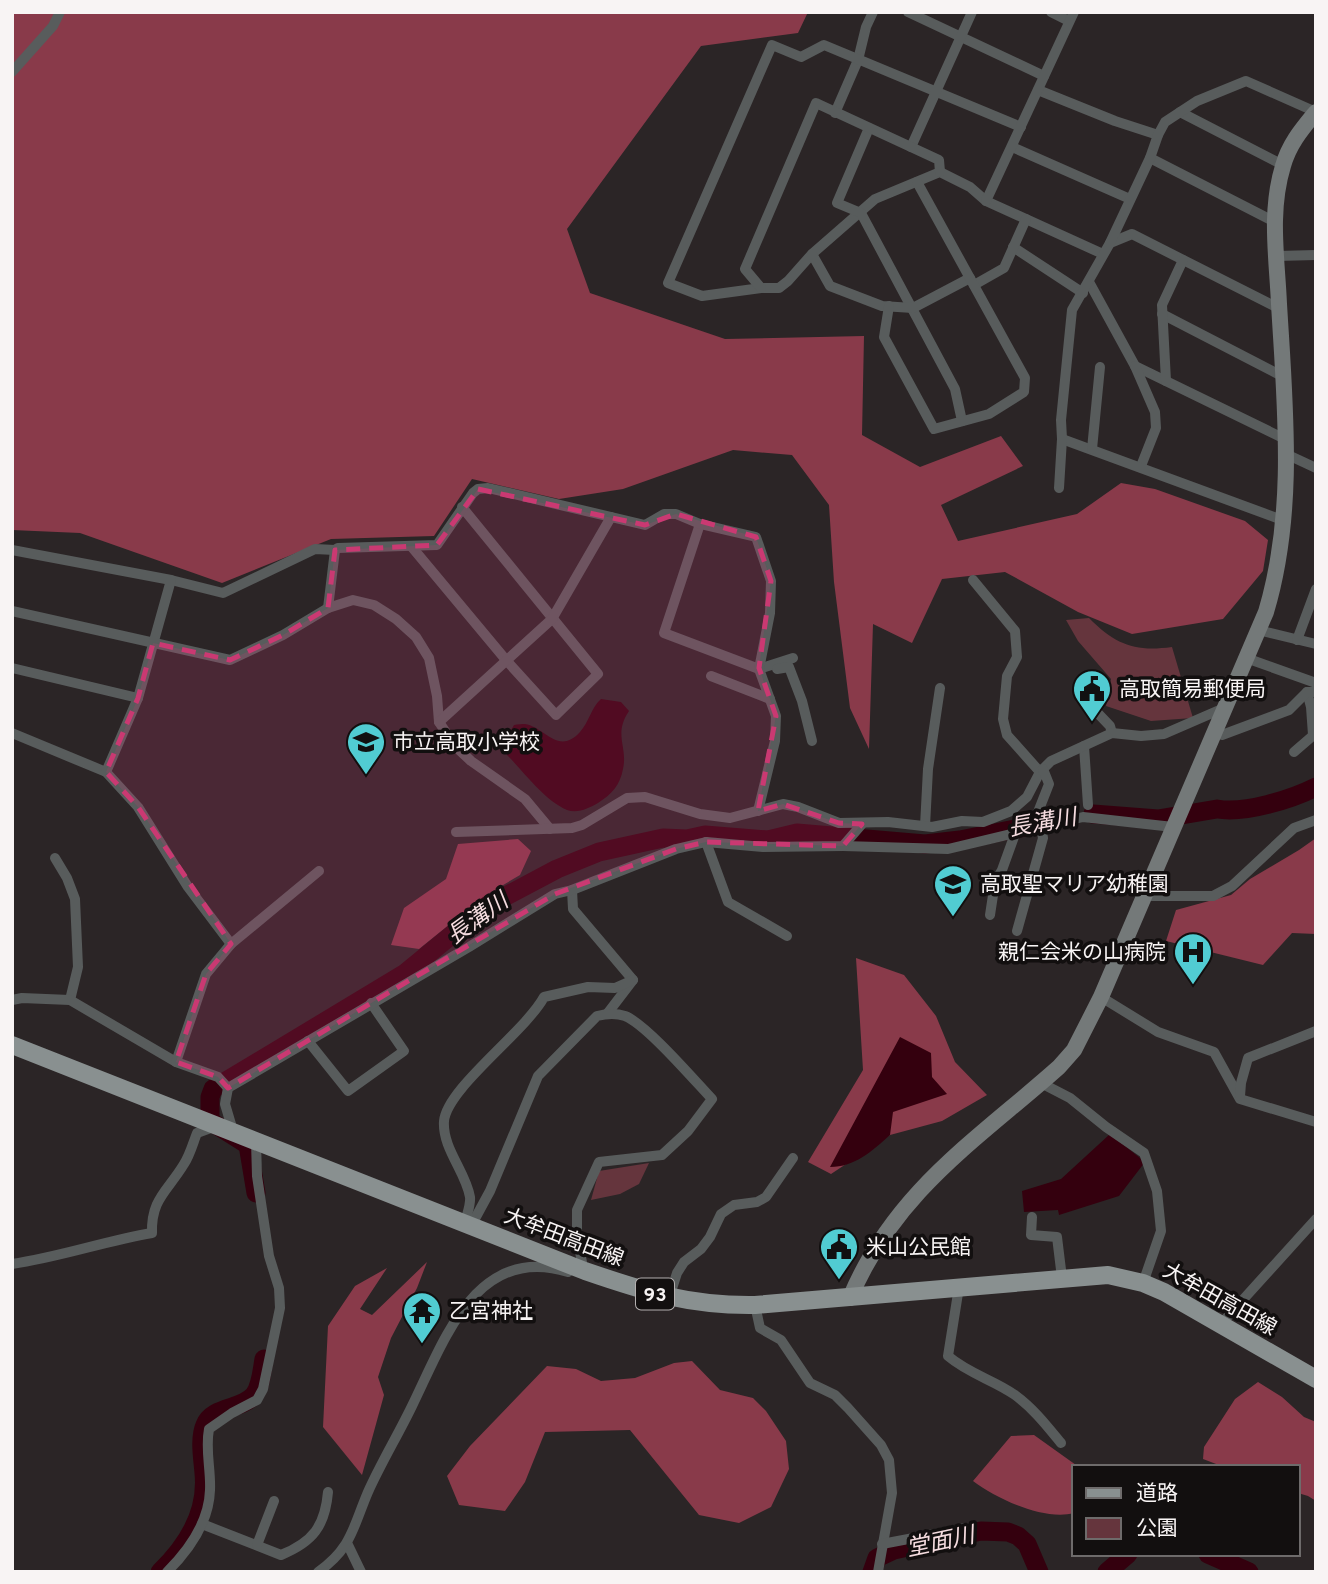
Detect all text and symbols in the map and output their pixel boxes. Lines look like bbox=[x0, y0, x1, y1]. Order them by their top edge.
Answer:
public building icon: 高取簡易郵便局 bbox=[1071, 668, 1113, 723]
place label: 高取簡易郵便局 bbox=[1119, 677, 1266, 704]
school or university icon: 市立高取小学校 bbox=[345, 721, 387, 776]
place label: 市立高取小学校 bbox=[393, 730, 540, 757]
water label: 長溝川 bbox=[1006, 804, 1082, 845]
school or university icon: 高取聖マリア幼稚園 bbox=[932, 863, 974, 918]
place label: 高取聖マリア幼稚園 bbox=[980, 872, 1169, 899]
water label: 長溝川 bbox=[442, 886, 517, 952]
hospital icon: 親仁会米の山病院 bbox=[1172, 931, 1214, 986]
place label: 親仁会米の山病院 bbox=[998, 940, 1166, 967]
street label: 大牟田高田線 bbox=[500, 1203, 627, 1274]
public building icon: 米山公民館 bbox=[818, 1226, 860, 1281]
place label: 米山公民館 bbox=[866, 1235, 971, 1262]
street label: 大牟田高田線 bbox=[1158, 1258, 1281, 1343]
road number: 93 bbox=[636, 1278, 674, 1310]
temple icon: 乙宮神社 bbox=[401, 1290, 443, 1345]
place label: 乙宮神社 bbox=[449, 1299, 533, 1326]
legend bbox=[1072, 1465, 1300, 1556]
text: 道路 bbox=[1136, 1481, 1178, 1508]
text: 公園 bbox=[1136, 1516, 1178, 1543]
water label: 堂面川 bbox=[904, 1521, 980, 1565]

